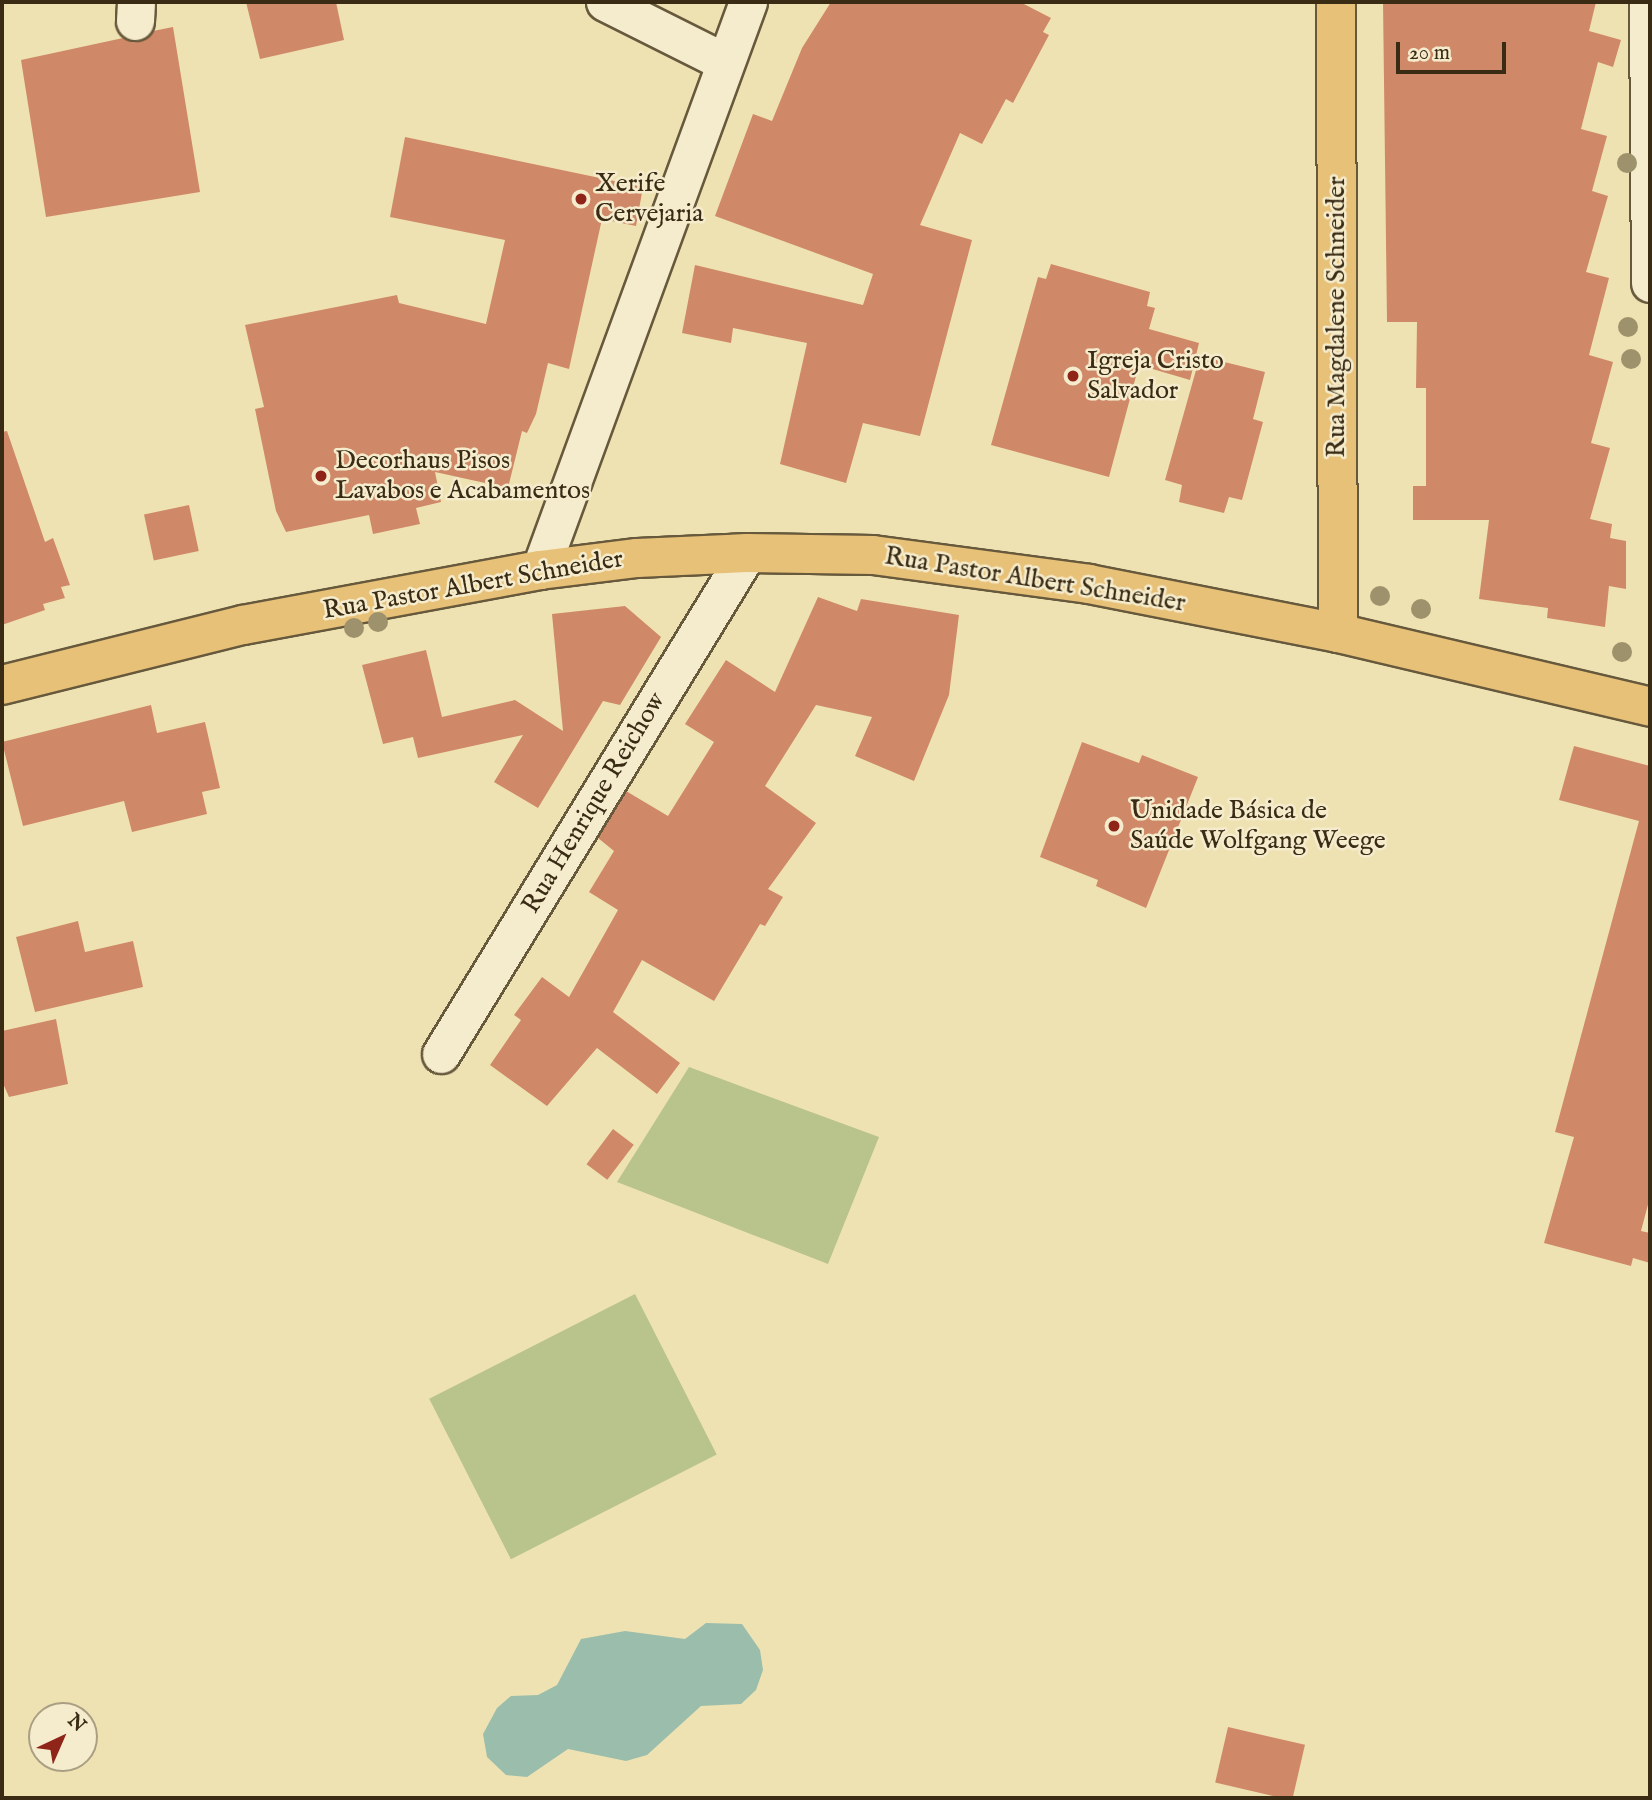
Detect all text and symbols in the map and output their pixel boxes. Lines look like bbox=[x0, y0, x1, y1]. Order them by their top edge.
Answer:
scale bar bbox=[1400, 28, 1510, 72]
text: 20 m bbox=[1409, 40, 1450, 67]
place label: Xerife Cervejaria bbox=[595, 168, 704, 230]
street label: Rua Magdalene Schneider bbox=[1321, 176, 1353, 458]
marker: Xerife Cervejaria bbox=[573, 191, 589, 207]
place label: Igreja Cristo Salvador bbox=[1087, 345, 1224, 406]
marker: Igreja Cristo Salvador bbox=[1065, 368, 1081, 384]
place label: Decorhaus Pisos Lavabos e Acabamentos bbox=[335, 445, 590, 506]
marker: Decorhaus Pisos Lavabos e Acabamentos bbox=[313, 468, 329, 484]
street label: Rua Pastor Albert Schneider bbox=[882, 541, 1188, 619]
street label: Rua Pastor Albert Schneider bbox=[320, 543, 626, 627]
street label: Rua Henrique Reichow bbox=[516, 687, 672, 919]
place label: Unidade Básica de Saúde Wolfgang Weege bbox=[1130, 795, 1386, 856]
marker: Unidade Básica de Saúde Wolfgang Weege bbox=[1104, 816, 1124, 836]
north arrow bbox=[28, 1702, 98, 1772]
text: N bbox=[62, 1709, 90, 1738]

